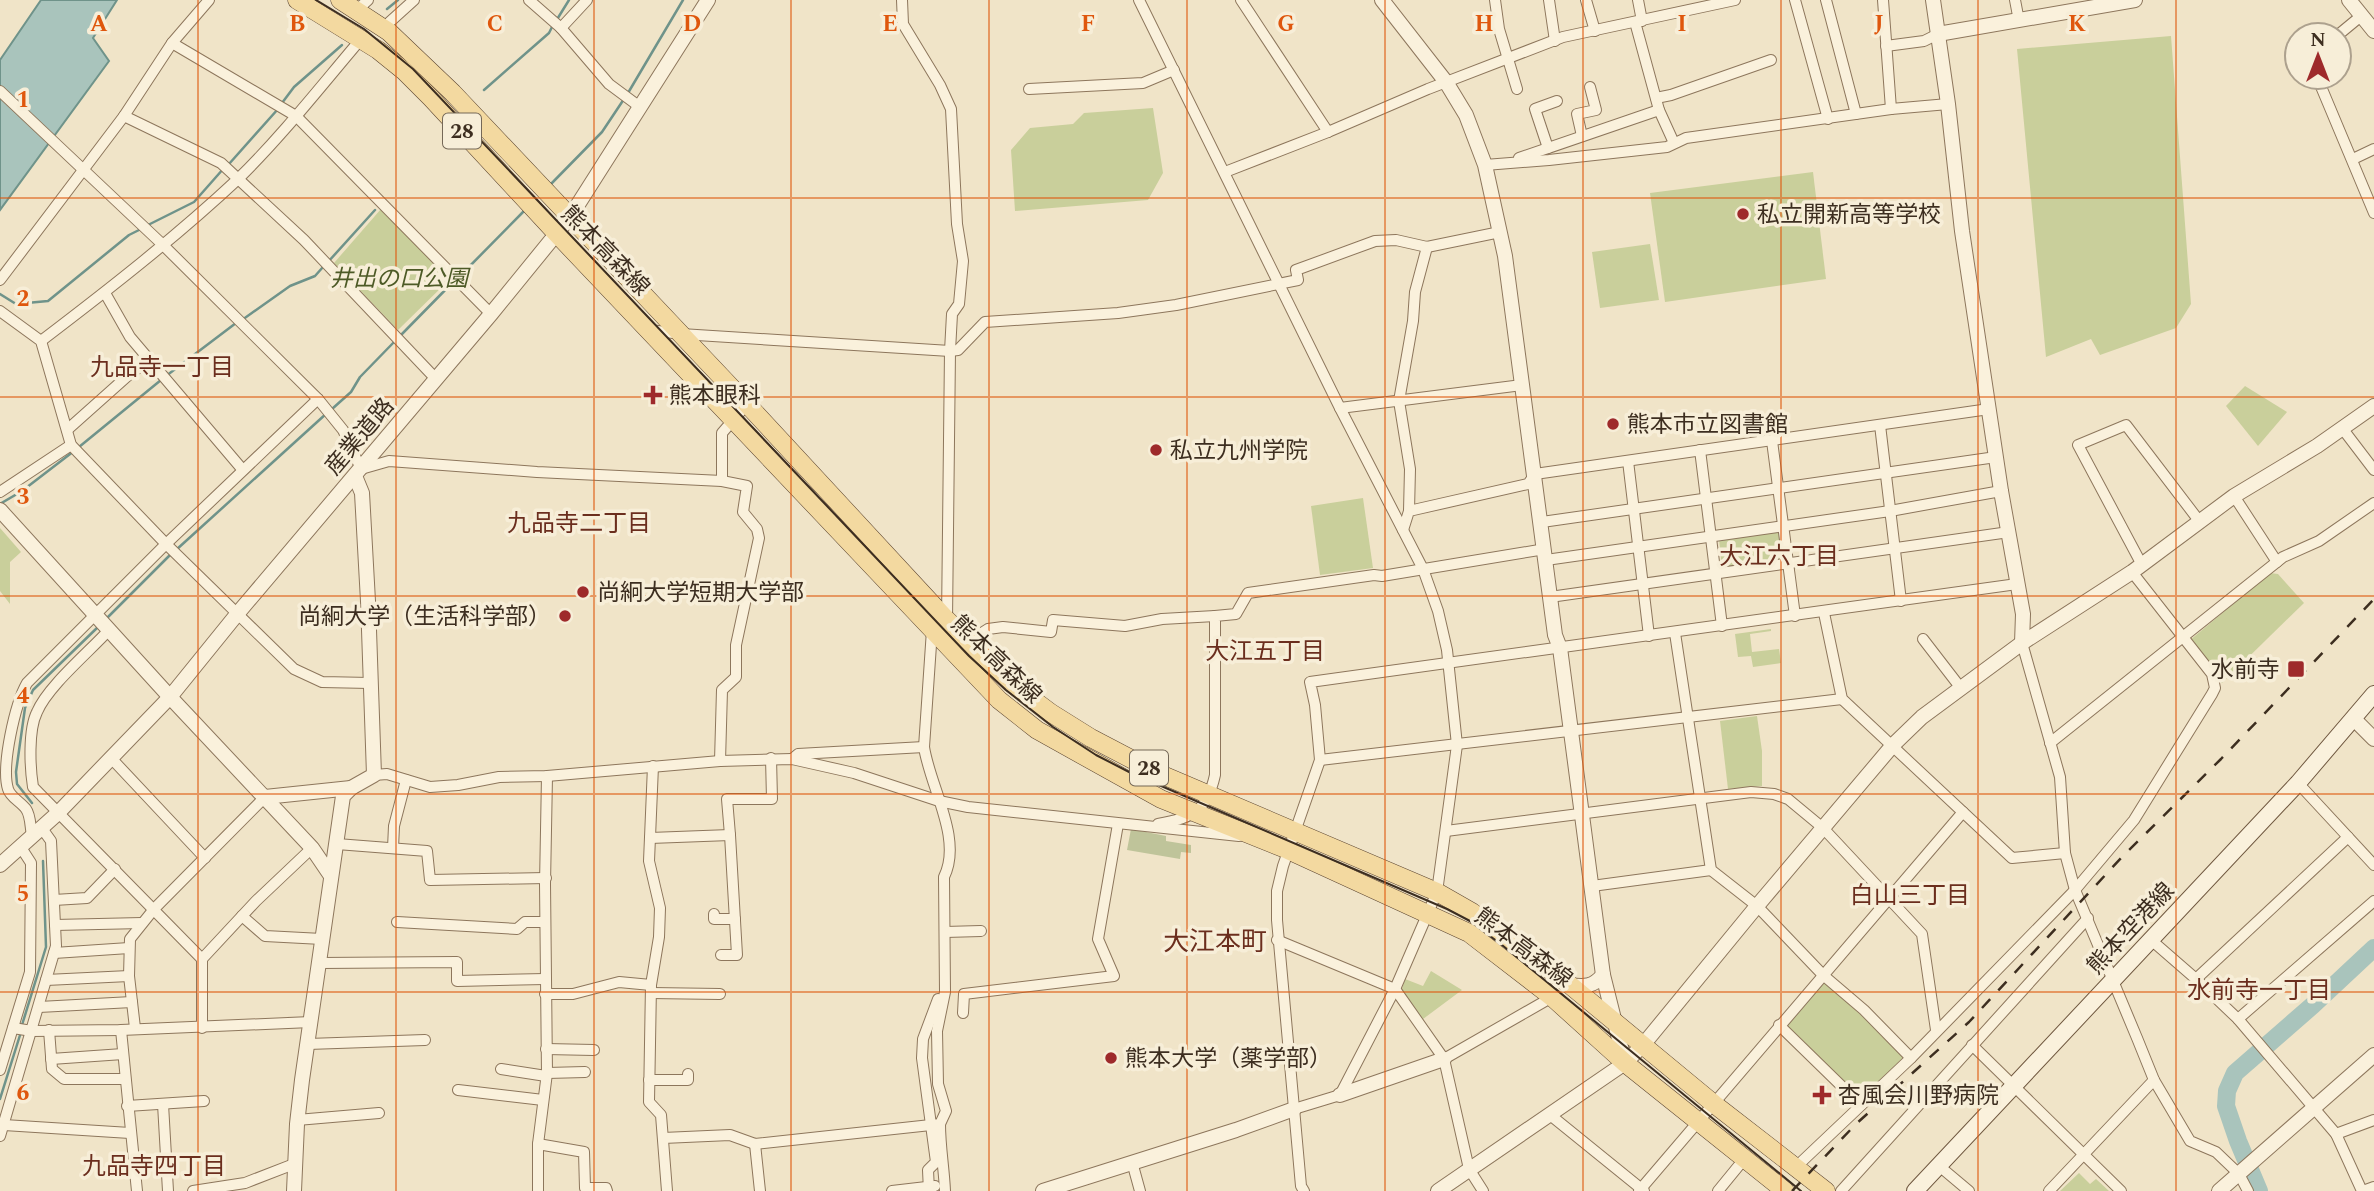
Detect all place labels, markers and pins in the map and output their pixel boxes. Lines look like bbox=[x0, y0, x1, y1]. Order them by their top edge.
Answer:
place label: 私立開新高等学校 bbox=[1757, 198, 1941, 233]
marker: 私立開新高等学校 bbox=[1735, 206, 1751, 222]
place label: 熊本眼科 bbox=[669, 379, 761, 414]
marker: 熊本眼科 bbox=[643, 385, 663, 405]
place label: 熊本市立図書館 bbox=[1627, 408, 1788, 443]
marker: 熊本市立図書館 bbox=[1605, 416, 1621, 432]
place label: 私立九州学院 bbox=[1170, 434, 1308, 469]
marker: 私立九州学院 bbox=[1148, 442, 1164, 458]
place label: 尚絅大学短期大学部 bbox=[597, 576, 804, 611]
marker: 尚絅大学短期大学部 bbox=[575, 584, 591, 600]
place label: 尚絅大学（生活科学部） bbox=[298, 600, 551, 635]
marker: 尚絅大学（生活科学部） bbox=[557, 608, 573, 624]
place label: 水前寺 bbox=[2211, 653, 2280, 688]
marker: 水前寺 bbox=[2286, 659, 2306, 679]
place label: 熊本大学（薬学部） bbox=[1125, 1042, 1332, 1077]
marker: 熊本大学（薬学部） bbox=[1103, 1050, 1119, 1066]
place label: 杏風会川野病院 bbox=[1838, 1079, 1999, 1114]
marker: 杏風会川野病院 bbox=[1812, 1085, 1832, 1105]

